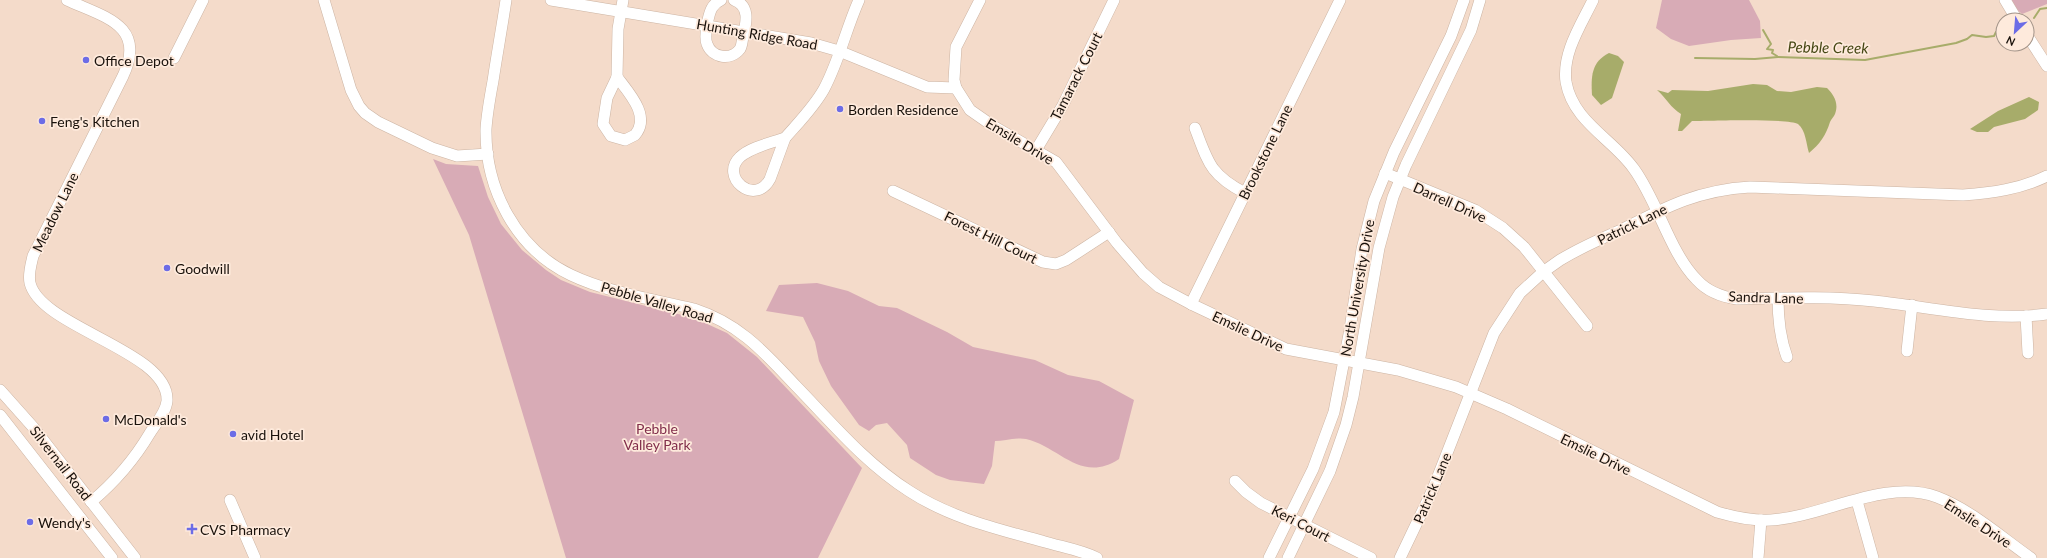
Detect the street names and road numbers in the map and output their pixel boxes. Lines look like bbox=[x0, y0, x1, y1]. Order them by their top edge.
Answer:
street label: Hunting Ridge Road bbox=[695, 15, 819, 53]
street label: Tamarack Court bbox=[1047, 29, 1105, 123]
street label: Brookstone Lane bbox=[1235, 102, 1295, 202]
street label: Emsile Drive bbox=[983, 114, 1057, 168]
street label: Meadow Lane bbox=[28, 169, 82, 255]
street label: Darrell Drive bbox=[1411, 178, 1489, 226]
street label: Patrick Lane bbox=[1594, 200, 1670, 248]
street label: Forest Hill Court bbox=[942, 207, 1040, 267]
street label: North University Drive bbox=[1337, 218, 1377, 358]
street label: Pebble Valley Road bbox=[599, 278, 715, 326]
street label: Sandra Lane bbox=[1728, 287, 1804, 307]
street label: Emslie Drive bbox=[1210, 307, 1286, 355]
street label: Silvernail Road bbox=[27, 422, 95, 504]
street label: Emslie Drive bbox=[1558, 430, 1634, 478]
street label: Patrick Lane bbox=[1409, 450, 1455, 526]
street label: Emslie Drive bbox=[1941, 495, 2015, 551]
street label: Keri Court bbox=[1269, 501, 1333, 545]

